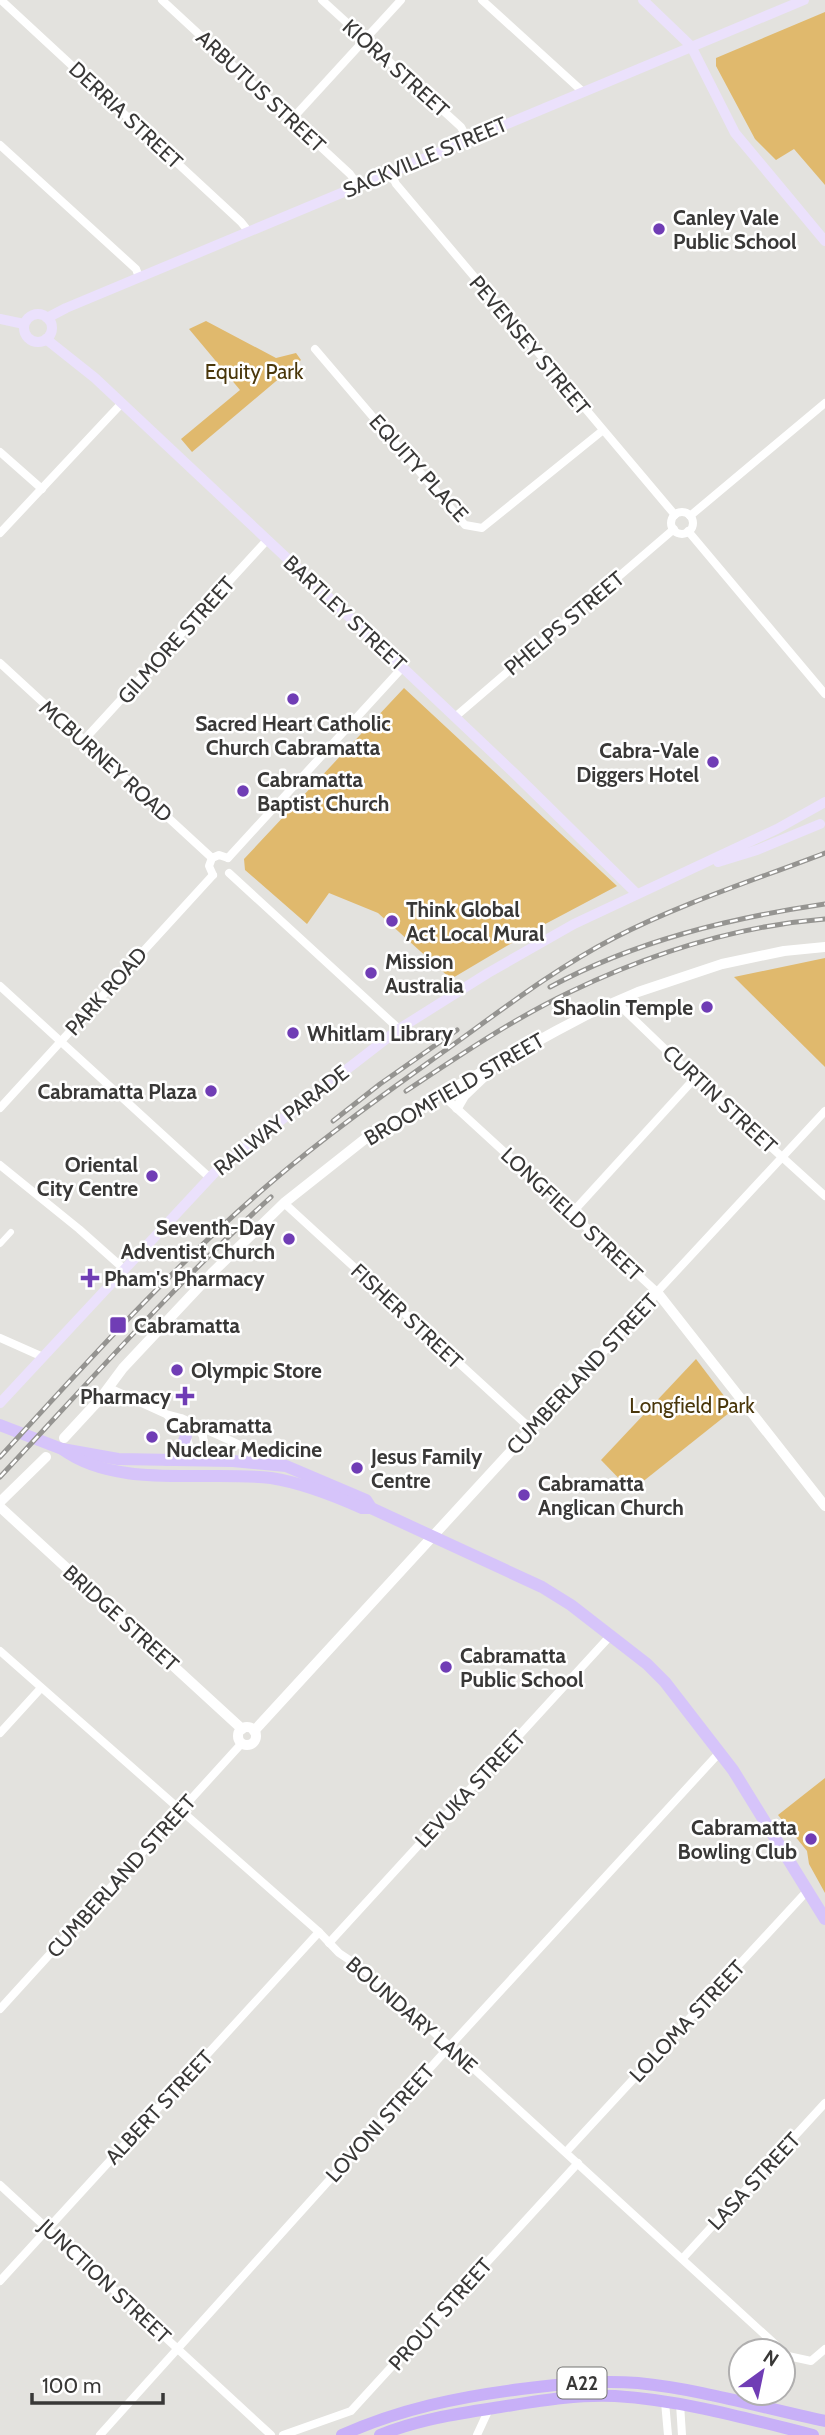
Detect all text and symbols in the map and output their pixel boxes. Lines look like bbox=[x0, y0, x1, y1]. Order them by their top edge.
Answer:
street label: KIORA STREET bbox=[338, 14, 454, 122]
street label: ARBUTUS STREET bbox=[191, 25, 331, 157]
street label: DERRIA STREET bbox=[64, 56, 188, 174]
street label: SACKVILLE STREET bbox=[339, 111, 511, 203]
place label: Canley Vale Public School bbox=[673, 205, 797, 254]
marker: Canley Vale Public School bbox=[651, 221, 667, 237]
street label: PEVENSEY STREET bbox=[465, 270, 595, 420]
park label: Equity Park bbox=[205, 359, 304, 384]
street label: EQUITY PLACE bbox=[364, 409, 474, 527]
street label: BARTLEY STREET bbox=[279, 550, 411, 676]
street label: PHELPS STREET bbox=[499, 566, 629, 680]
street label: GILMORE STREET bbox=[112, 571, 240, 709]
marker: Sacred Heart Catholic Church Cabramatta bbox=[285, 691, 301, 707]
street label: MCBURNEY ROAD bbox=[34, 695, 178, 827]
place label: Sacred Heart Catholic Church Cabramatta bbox=[195, 711, 391, 760]
place label: Cabra-Vale Diggers Hotel bbox=[576, 738, 699, 787]
marker: Cabra-Vale Diggers Hotel bbox=[705, 754, 721, 770]
place label: Cabramatta Baptist Church bbox=[257, 767, 389, 816]
marker: Cabramatta Baptist Church bbox=[235, 783, 251, 799]
place label: Think Global Act Local Mural bbox=[406, 897, 545, 946]
marker: Think Global Act Local Mural bbox=[384, 913, 400, 929]
street label: PARK ROAD bbox=[60, 942, 152, 1040]
place label: Mission Australia bbox=[385, 949, 464, 998]
marker: Mission Australia bbox=[363, 965, 379, 981]
place label: Shaolin Temple bbox=[553, 995, 693, 1020]
marker: Shaolin Temple bbox=[699, 999, 715, 1015]
place label: Whitlam Library bbox=[307, 1021, 454, 1046]
marker: Whitlam Library bbox=[285, 1025, 301, 1041]
street label: BROOMFIELD STREET bbox=[360, 1027, 548, 1151]
street label: CURTIN STREET bbox=[658, 1040, 782, 1158]
street label: RAILWAY PARADE bbox=[209, 1060, 353, 1180]
place label: Cabramatta Plaza bbox=[38, 1079, 198, 1104]
marker: Cabramatta Plaza bbox=[203, 1083, 219, 1099]
street label: LONGFIELD STREET bbox=[496, 1142, 648, 1286]
place label: Oriental City Centre bbox=[37, 1152, 138, 1201]
marker: Oriental City Centre bbox=[144, 1168, 160, 1184]
place label: Seventh-Day Adventist Church bbox=[121, 1215, 276, 1264]
marker: Seventh-Day Adventist Church bbox=[281, 1231, 297, 1247]
street label: FISHER STREET bbox=[346, 1258, 468, 1374]
place label: Pham's Pharmacy bbox=[104, 1266, 265, 1291]
marker: Pham's Pharmacy bbox=[82, 1270, 98, 1286]
street label: CUMBERLAND STREET bbox=[501, 1288, 663, 1460]
place label: Cabramatta bbox=[134, 1313, 240, 1338]
marker: Cabramatta bbox=[108, 1315, 128, 1335]
place label: Olympic Store bbox=[191, 1358, 322, 1383]
marker: Olympic Store bbox=[169, 1362, 185, 1378]
place label: Pharmacy bbox=[80, 1384, 172, 1409]
marker: Pharmacy bbox=[177, 1388, 193, 1404]
park label: Longfield Park bbox=[629, 1393, 755, 1418]
place label: Cabramatta Nuclear Medicine bbox=[166, 1413, 322, 1462]
marker: Cabramatta Nuclear Medicine bbox=[144, 1429, 160, 1445]
place label: Jesus Family Centre bbox=[370, 1444, 483, 1493]
marker: Jesus Family Centre bbox=[349, 1460, 365, 1476]
place label: Cabramatta Anglican Church bbox=[538, 1471, 684, 1520]
marker: Cabramatta Anglican Church bbox=[516, 1487, 532, 1503]
street label: BRIDGE STREET bbox=[58, 1560, 184, 1676]
place label: Cabramatta Public School bbox=[460, 1643, 584, 1692]
marker: Cabramatta Public School bbox=[438, 1659, 454, 1675]
street label: LEVUKA STREET bbox=[410, 1726, 530, 1852]
street label: CUMBERLAND STREET bbox=[41, 1789, 201, 1963]
place label: Cabramatta Bowling Club bbox=[678, 1815, 798, 1864]
marker: Cabramatta Bowling Club bbox=[803, 1831, 819, 1847]
street label: BOUNDARY LANE bbox=[341, 1951, 483, 2079]
street label: LOLOMA STREET bbox=[624, 1955, 750, 2087]
street label: ALBERT STREET bbox=[100, 2045, 218, 2169]
street label: LOVONI STREET bbox=[320, 2059, 440, 2187]
street label: LASA STREET bbox=[703, 2127, 805, 2235]
street label: JUNCTION STREET bbox=[33, 2213, 176, 2348]
street label: PROUT STREET bbox=[383, 2253, 497, 2375]
north arrow bbox=[727, 2337, 797, 2407]
text: N bbox=[759, 2345, 783, 2371]
scale bar bbox=[32, 2362, 163, 2406]
road number: A22 bbox=[558, 2368, 606, 2398]
text: 100 m bbox=[42, 2373, 101, 2398]

